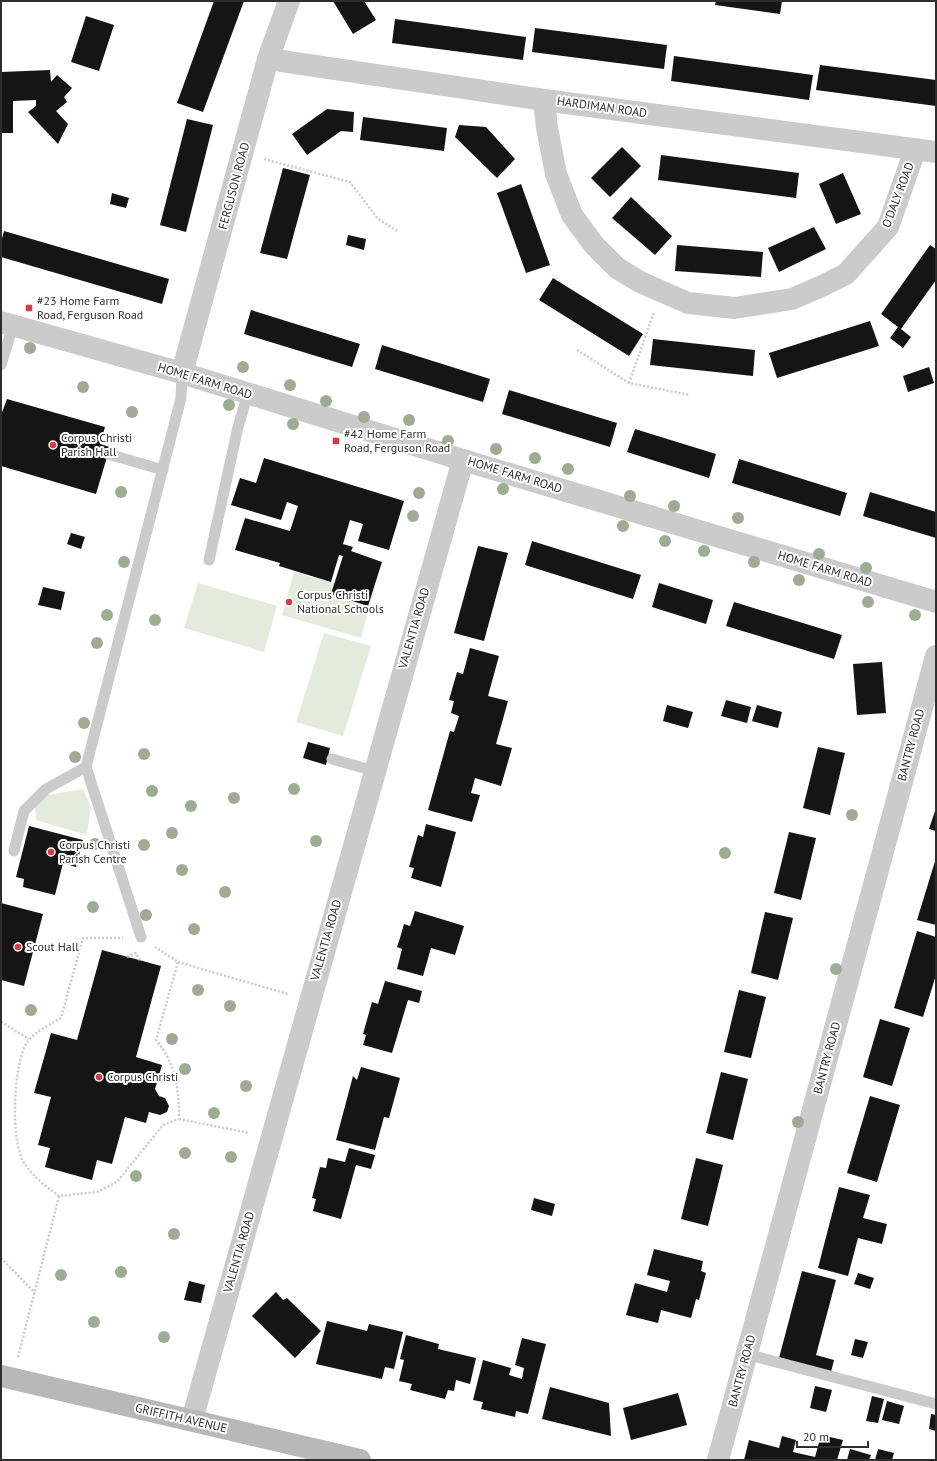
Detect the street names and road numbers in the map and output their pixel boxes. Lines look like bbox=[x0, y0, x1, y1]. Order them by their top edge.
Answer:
street label: HARDIMAN ROAD bbox=[556, 93, 648, 120]
street label: FERGUSON ROAD bbox=[215, 140, 252, 231]
street label: O'DALY ROAD bbox=[878, 160, 917, 230]
street label: HOME FARM ROAD bbox=[156, 359, 254, 402]
street label: HOME FARM ROAD bbox=[466, 453, 564, 496]
street label: HOME FARM ROAD bbox=[776, 547, 874, 590]
street label: VALENTIA ROAD bbox=[395, 586, 432, 671]
street label: BANTRY ROAD bbox=[894, 707, 927, 783]
street label: VALENTIA ROAD bbox=[307, 898, 344, 983]
street label: BANTRY ROAD bbox=[810, 1020, 843, 1096]
street label: VALENTIA ROAD bbox=[220, 1210, 257, 1295]
street label: BANTRY ROAD bbox=[725, 1333, 758, 1409]
street label: GRIFFITH AVENUE bbox=[134, 1400, 228, 1435]

